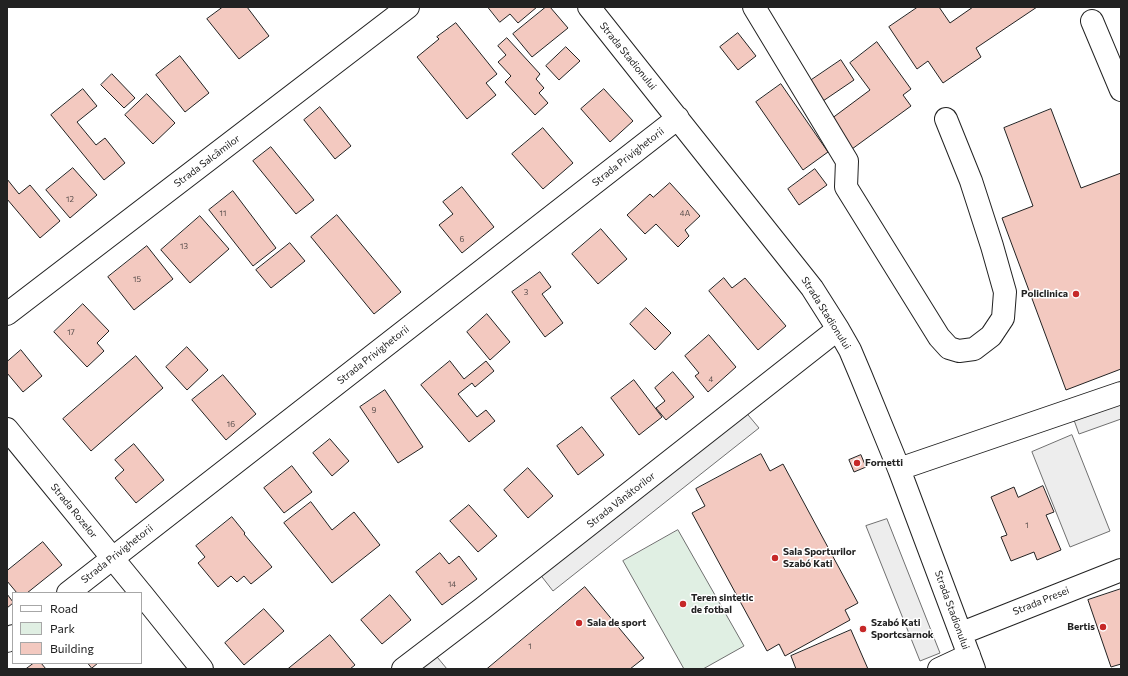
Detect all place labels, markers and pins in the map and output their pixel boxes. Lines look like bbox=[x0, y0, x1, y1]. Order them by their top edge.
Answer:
place label: Policlinica bbox=[1021, 288, 1068, 300]
marker: Policlinica bbox=[1071, 289, 1081, 299]
place label: Fornetti bbox=[865, 457, 903, 469]
marker: Fornetti bbox=[852, 458, 862, 468]
place label: Sala Sporturilor Szabó Kati bbox=[783, 546, 856, 570]
marker: Sala Sporturilor Szabó Kati bbox=[770, 553, 780, 563]
place label: Teren sintetic de fotbal bbox=[691, 592, 753, 616]
marker: Teren sintetic de fotbal bbox=[678, 599, 688, 609]
place label: Sala de sport bbox=[587, 617, 646, 629]
place label: Szabó Kati Sportcsarnok bbox=[871, 617, 934, 640]
marker: Sala de sport bbox=[574, 618, 584, 628]
place label: Bertis bbox=[1067, 621, 1095, 633]
marker: Bertis bbox=[1098, 622, 1108, 632]
marker: Szabó Kati Sportcsarnok bbox=[858, 624, 868, 634]

